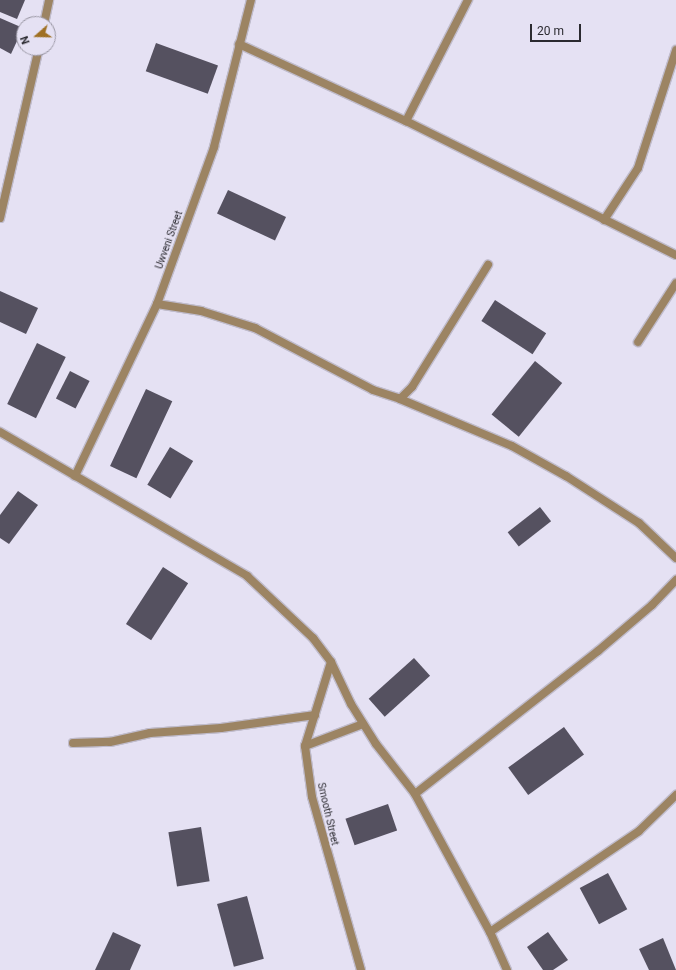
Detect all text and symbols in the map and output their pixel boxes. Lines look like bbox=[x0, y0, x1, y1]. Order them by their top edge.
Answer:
north arrow bbox=[16, 16, 56, 56]
scale bar bbox=[532, 16, 583, 42]
text: 20 m bbox=[537, 24, 564, 38]
text: N bbox=[18, 34, 33, 46]
street label: Uwveni Street bbox=[153, 209, 185, 271]
street label: Smooth Street bbox=[315, 782, 341, 846]

